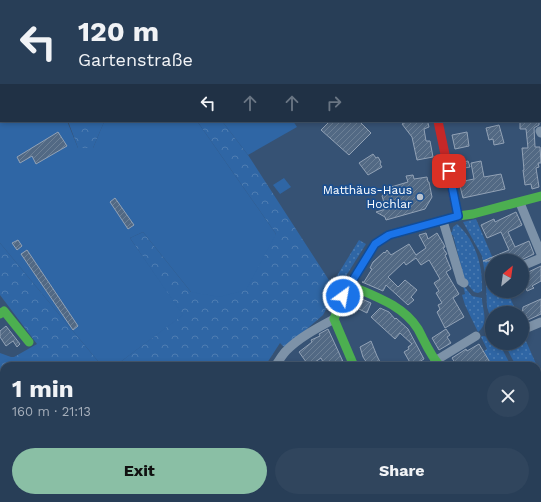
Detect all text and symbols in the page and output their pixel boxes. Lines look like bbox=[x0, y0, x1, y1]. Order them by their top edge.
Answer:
text: 120 m bbox=[78, 15, 159, 48]
icon: left bbox=[12, 16, 64, 68]
text: Gartenstraße bbox=[78, 49, 193, 70]
icon: left bbox=[197, 92, 219, 114]
icon: ahead bbox=[239, 92, 261, 114]
icon: ahead bbox=[281, 92, 303, 114]
icon: right bbox=[323, 92, 345, 114]
pin bbox=[432, 154, 466, 188]
icon: arrive bbox=[438, 160, 460, 182]
place label: Matthäus-Haus Hochlar bbox=[323, 183, 412, 211]
marker: Matthäus-Haus Hochlar bbox=[415, 192, 425, 202]
north arrow bbox=[485, 254, 529, 298]
map controls bbox=[485, 254, 529, 350]
position arrow bbox=[322, 275, 364, 317]
button: sound bbox=[485, 306, 529, 350]
text: 1 min bbox=[12, 375, 74, 403]
button: close bbox=[487, 375, 529, 417]
text: 160 m · 21:13 bbox=[12, 404, 91, 419]
button: Exit bbox=[12, 448, 267, 494]
button: Share bbox=[275, 448, 529, 494]

